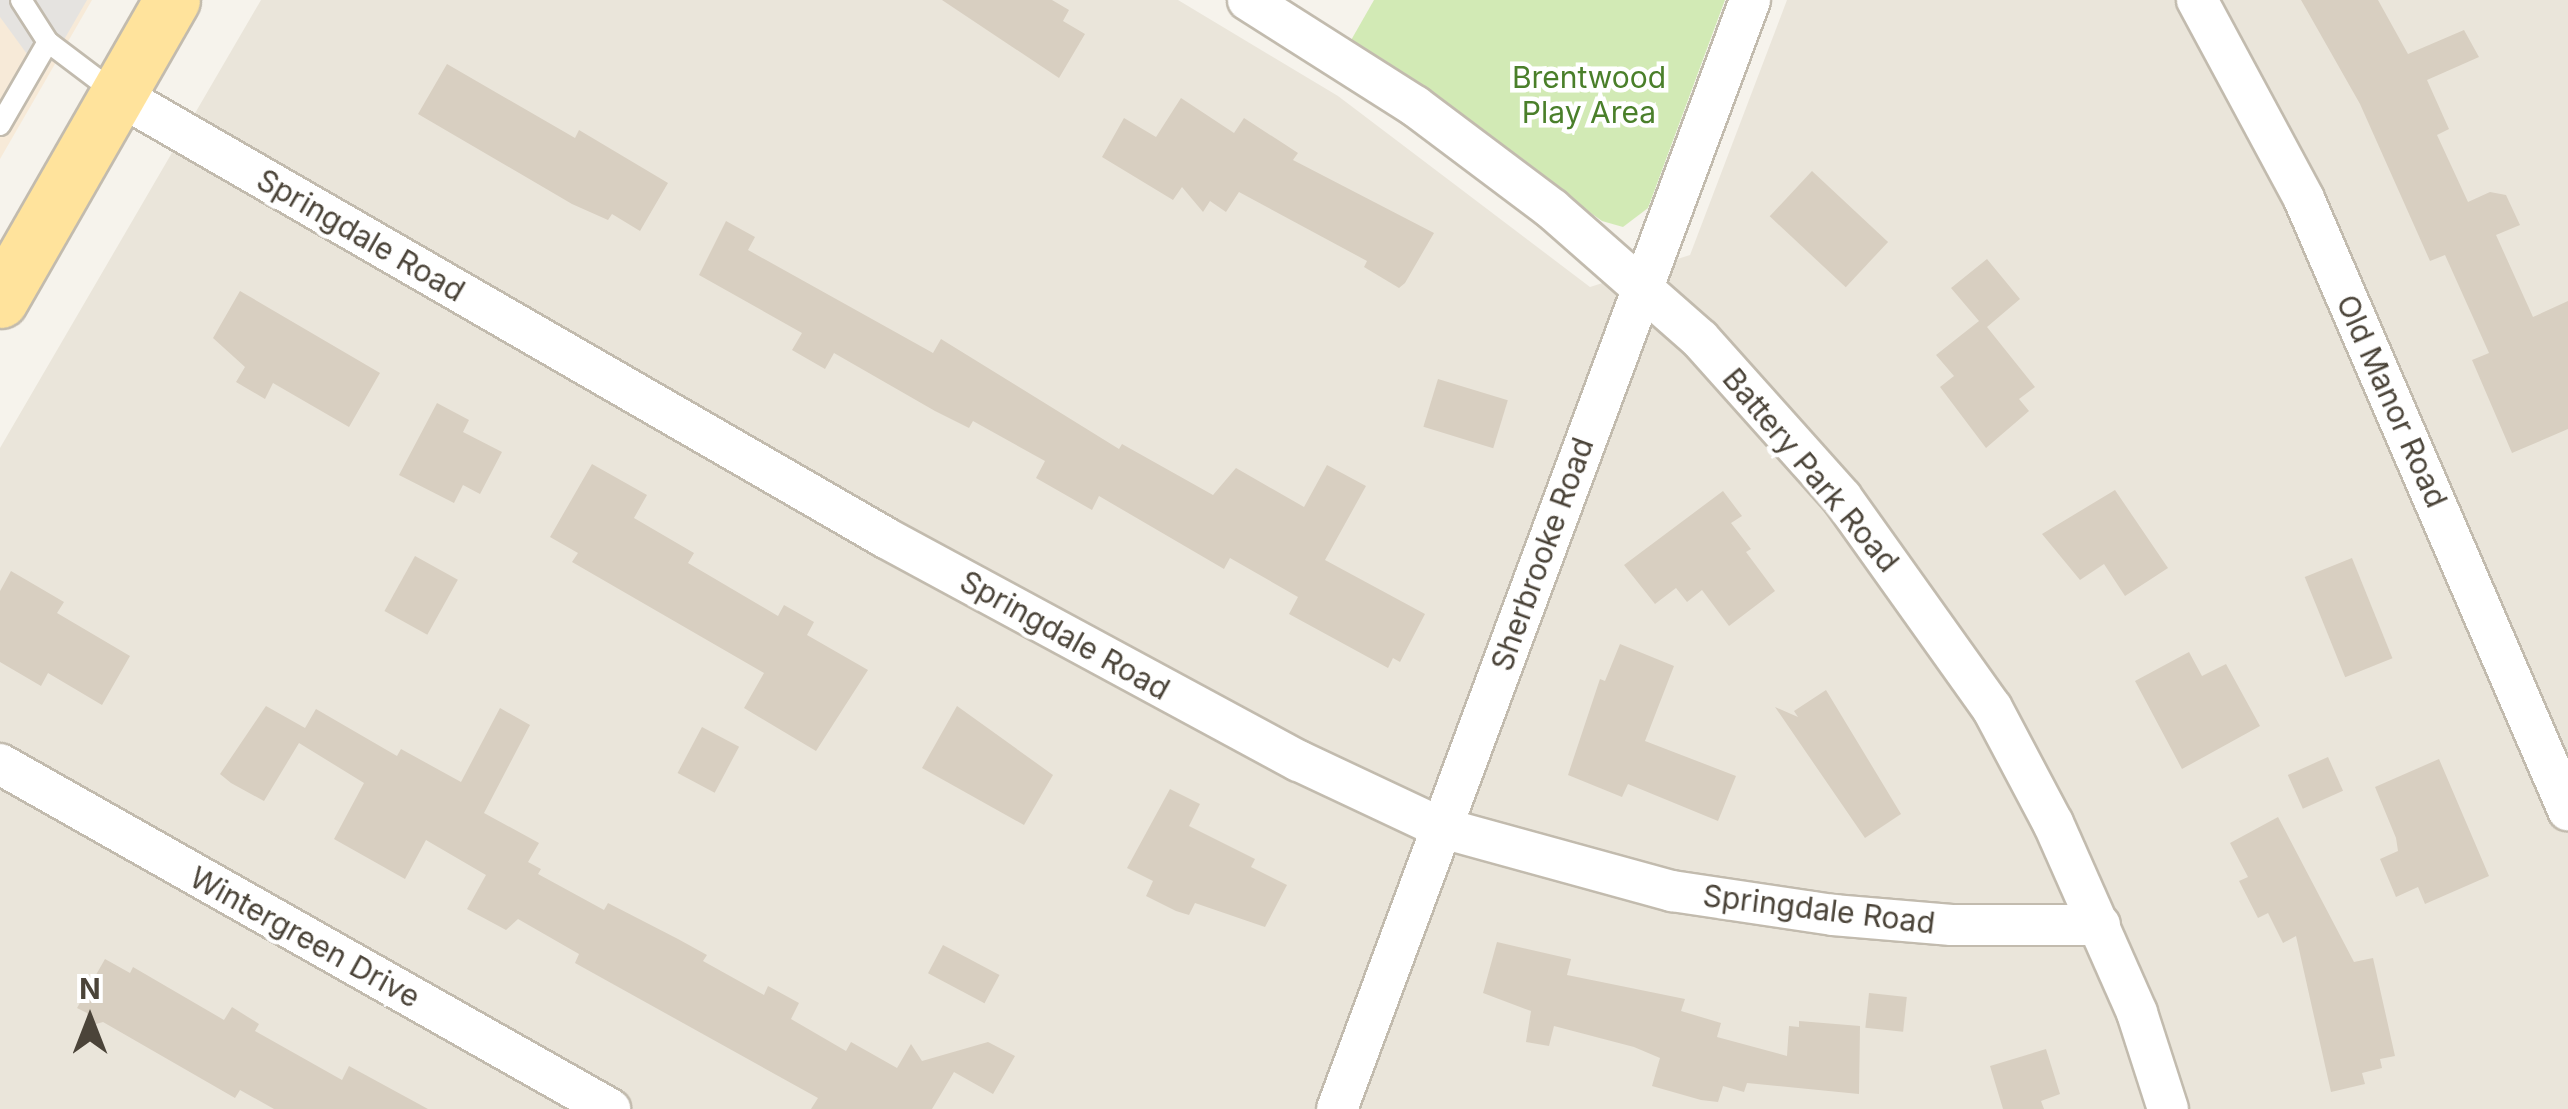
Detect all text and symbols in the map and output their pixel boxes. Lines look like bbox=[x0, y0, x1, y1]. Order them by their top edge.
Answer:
park label: Brentwood Play Area bbox=[1512, 59, 1666, 130]
street label: Springdale Road bbox=[251, 161, 471, 309]
street label: Old Manor Road bbox=[2329, 289, 2455, 513]
street label: Battery Park Road bbox=[1715, 361, 1907, 579]
street label: Sherbrooke Road bbox=[1483, 433, 1601, 675]
street label: Springdale Road bbox=[954, 563, 1176, 707]
street label: Wintergreen Drive bbox=[184, 859, 426, 1015]
street label: Springdale Road bbox=[1701, 877, 1937, 941]
north arrow bbox=[40, 969, 140, 1069]
text: N bbox=[79, 972, 101, 1006]

